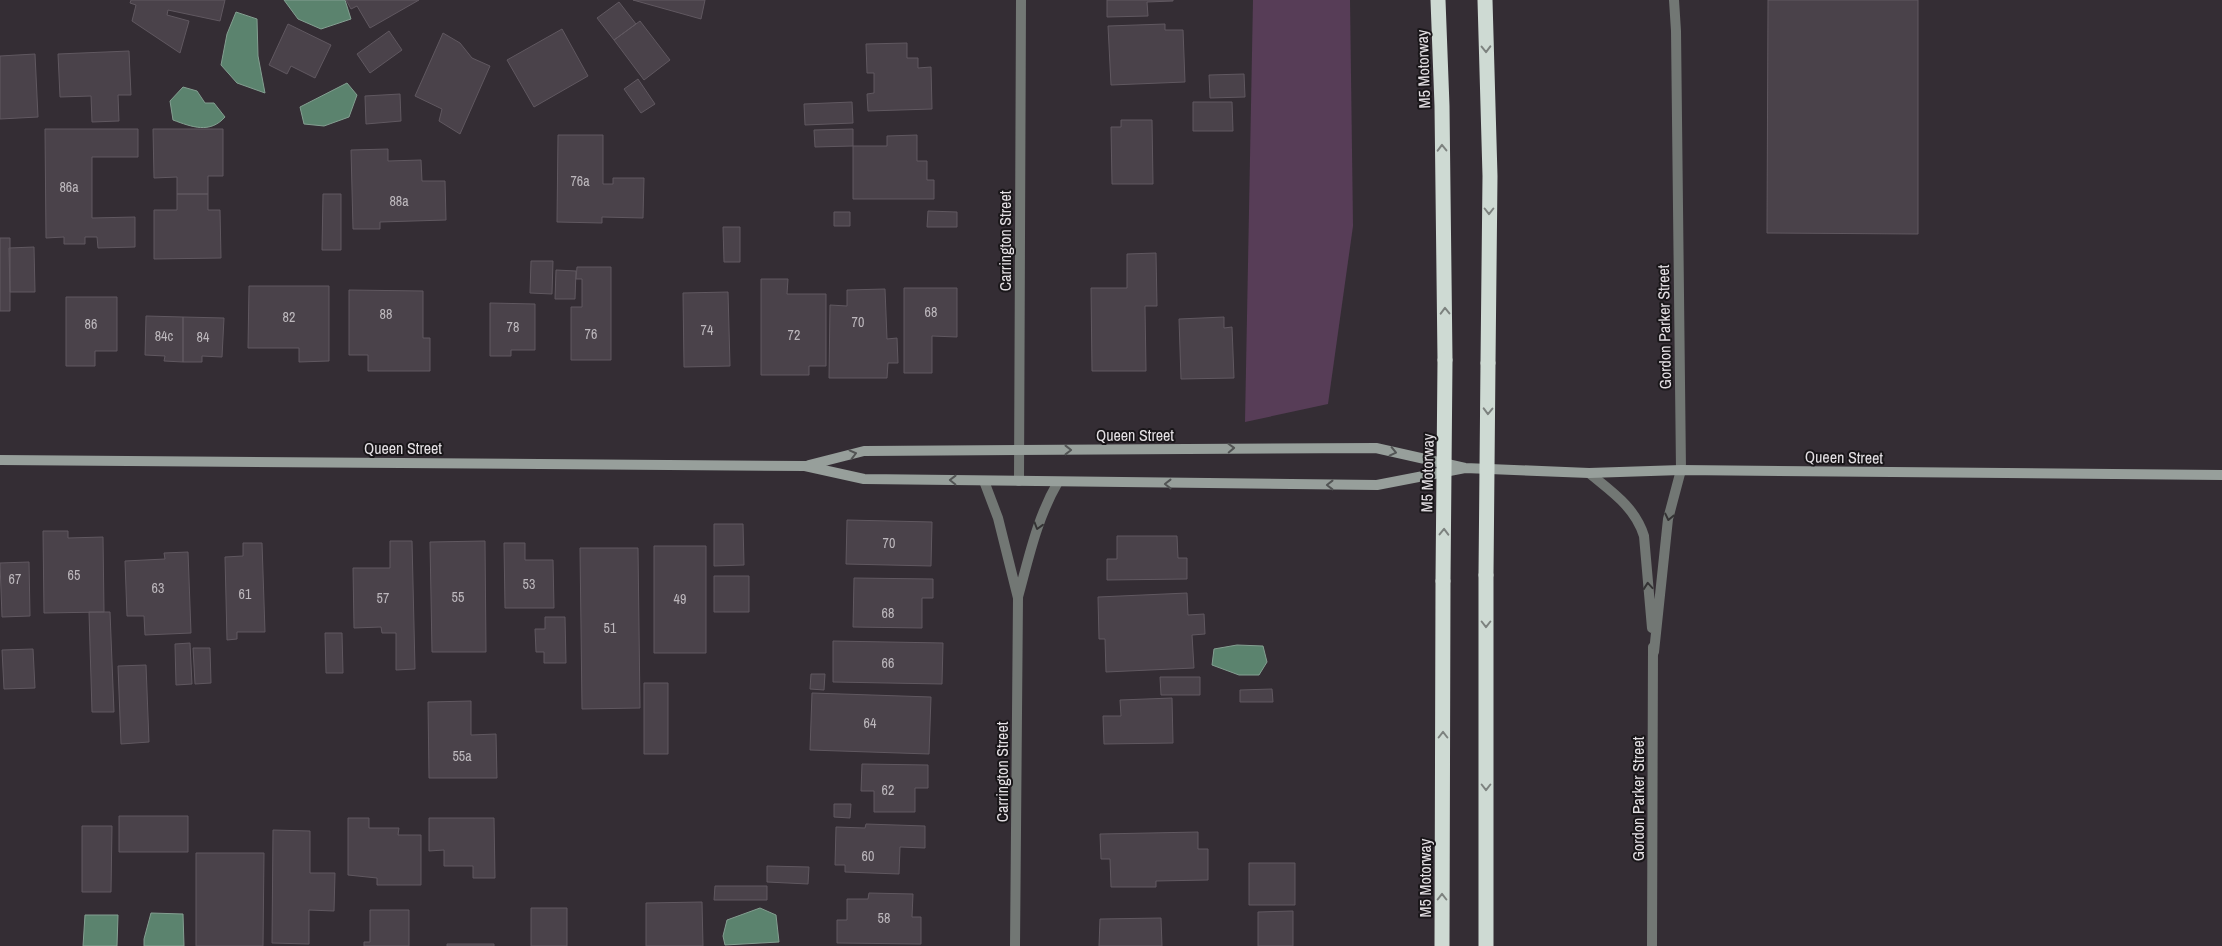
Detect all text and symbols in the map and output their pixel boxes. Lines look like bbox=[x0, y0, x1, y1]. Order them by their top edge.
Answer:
street label: M5 Motorway bbox=[1411, 29, 1435, 109]
one-way arrow bbox=[1481, 45, 1491, 53]
one-way arrow bbox=[1437, 144, 1447, 152]
house number: 76a bbox=[570, 172, 590, 190]
house number: 86a bbox=[59, 178, 79, 196]
street label: Carrington Street bbox=[994, 190, 1016, 291]
house number: 88a bbox=[389, 192, 409, 210]
one-way arrow bbox=[1484, 208, 1494, 215]
street label: Gordon Parker Street bbox=[1652, 264, 1676, 390]
house number: 68 bbox=[925, 303, 937, 321]
house number: 88 bbox=[380, 305, 392, 323]
one-way arrow bbox=[1440, 307, 1450, 314]
house number: 82 bbox=[283, 308, 295, 326]
house number: 70 bbox=[852, 313, 864, 331]
house number: 86 bbox=[85, 315, 97, 333]
house number: 78 bbox=[507, 318, 519, 336]
house number: 74 bbox=[701, 321, 714, 339]
house number: 76 bbox=[585, 325, 597, 343]
house number: 72 bbox=[788, 326, 800, 344]
house number: 84c bbox=[155, 327, 174, 345]
house number: 84 bbox=[197, 328, 210, 346]
one-way arrow bbox=[1482, 408, 1493, 416]
street label: Queen Street bbox=[1096, 424, 1174, 446]
street label: M5 Motorway bbox=[1415, 433, 1439, 513]
street label: Queen Street bbox=[364, 437, 442, 459]
one-way arrow bbox=[1227, 443, 1235, 453]
one-way arrow bbox=[1064, 445, 1072, 455]
street label: Queen Street bbox=[1805, 445, 1884, 469]
one-way arrow bbox=[1388, 446, 1397, 457]
one-way arrow bbox=[848, 449, 857, 460]
one-way arrow bbox=[949, 475, 957, 486]
one-way arrow bbox=[1164, 479, 1172, 489]
one-way arrow bbox=[1326, 480, 1334, 490]
one-way arrow bbox=[1664, 513, 1674, 522]
one-way arrow bbox=[1033, 522, 1043, 530]
one-way arrow bbox=[1439, 528, 1449, 536]
house number: 70 bbox=[883, 534, 895, 552]
house number: 65 bbox=[68, 566, 80, 584]
house number: 67 bbox=[9, 570, 21, 588]
house number: 53 bbox=[523, 575, 535, 593]
house number: 63 bbox=[152, 579, 164, 597]
one-way arrow bbox=[1643, 581, 1654, 589]
house number: 61 bbox=[239, 585, 252, 603]
house number: 55 bbox=[452, 588, 464, 606]
house number: 57 bbox=[377, 589, 389, 607]
house number: 49 bbox=[674, 590, 686, 608]
house number: 68 bbox=[882, 604, 894, 622]
house number: 51 bbox=[604, 619, 617, 637]
one-way arrow bbox=[1481, 620, 1491, 628]
house number: 66 bbox=[882, 654, 894, 672]
house number: 64 bbox=[864, 714, 877, 732]
street label: Carrington Street bbox=[991, 721, 1013, 822]
one-way arrow bbox=[1438, 731, 1448, 738]
street label: Gordon Parker Street bbox=[1627, 736, 1649, 861]
house number: 55a bbox=[452, 747, 472, 765]
house number: 62 bbox=[882, 781, 894, 799]
one-way arrow bbox=[1481, 783, 1491, 791]
street label: M5 Motorway bbox=[1414, 838, 1436, 917]
house number: 60 bbox=[862, 847, 874, 865]
one-way arrow bbox=[1437, 893, 1447, 901]
house number: 58 bbox=[878, 909, 890, 927]

